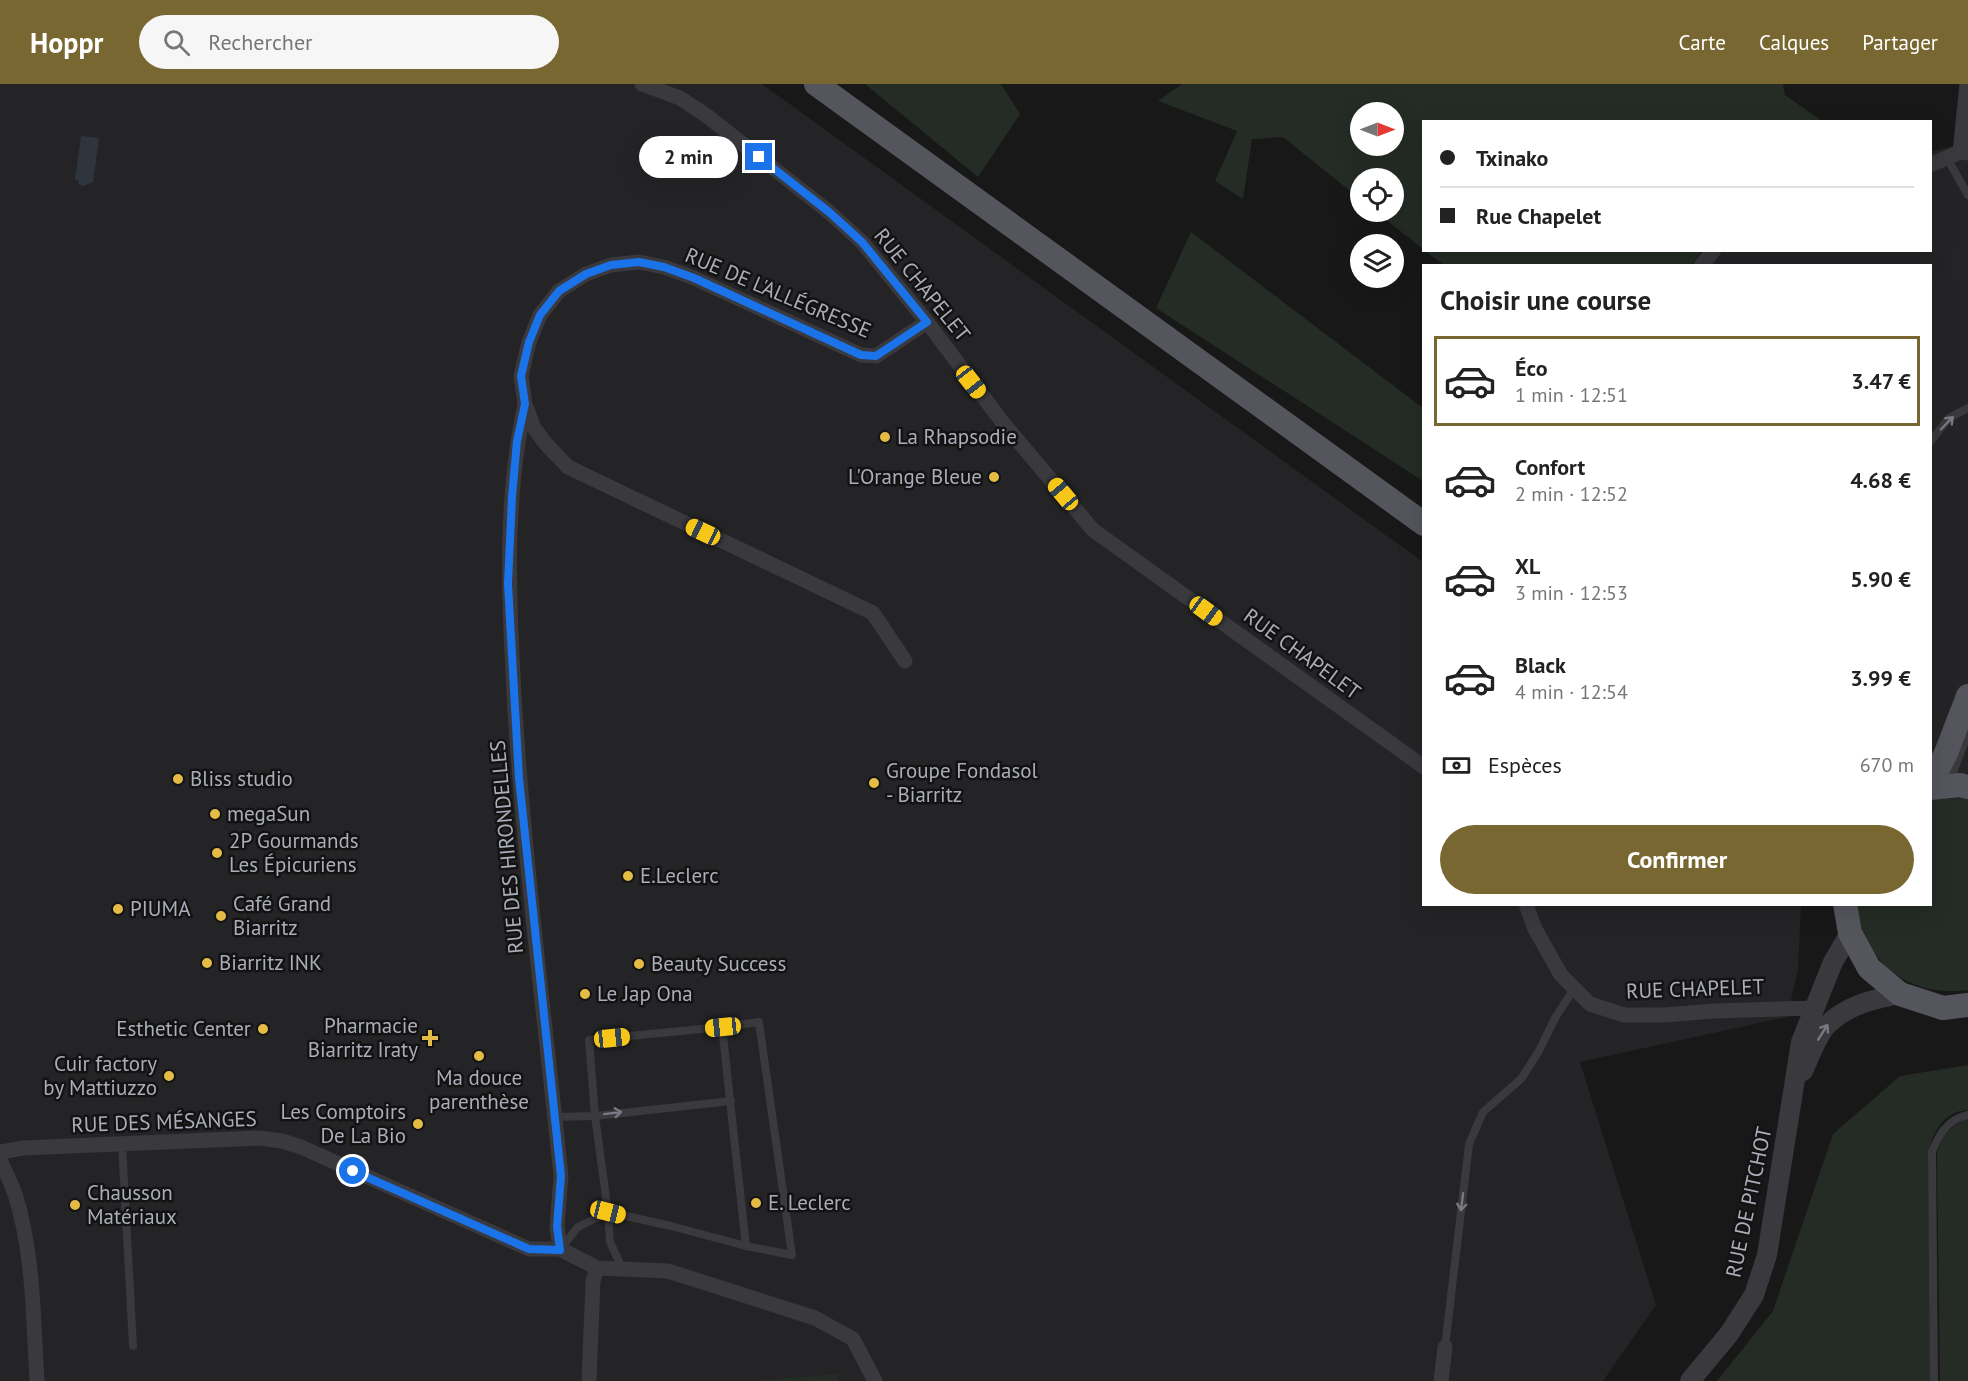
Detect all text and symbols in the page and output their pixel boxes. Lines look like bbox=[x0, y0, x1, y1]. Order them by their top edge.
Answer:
search box bbox=[139, 15, 559, 69]
text: Hoppr bbox=[30, 24, 103, 61]
icon: search bbox=[160, 26, 193, 59]
text: Rechercher bbox=[208, 28, 313, 56]
text: Carte bbox=[1679, 29, 1726, 56]
text: Calques bbox=[1759, 29, 1829, 56]
text: Partager bbox=[1862, 29, 1938, 56]
north arrow bbox=[1350, 102, 1404, 156]
map controls bbox=[1350, 102, 1404, 288]
callout: 2 min bbox=[639, 136, 738, 178]
route end bbox=[745, 143, 772, 170]
text: 2 min bbox=[664, 144, 713, 170]
text: Txinako bbox=[1476, 144, 1548, 172]
button: locate bbox=[1350, 168, 1404, 222]
text: Rue Chapelet bbox=[1476, 202, 1601, 230]
street label: RUE CHAPELET bbox=[868, 222, 977, 347]
button: layers bbox=[1350, 234, 1404, 288]
street label: RUE DE L'ALLÉGRESSE bbox=[681, 241, 875, 344]
text: Choisir une course bbox=[1440, 283, 1651, 317]
icon: car bbox=[1443, 354, 1497, 408]
text: Éco bbox=[1515, 354, 1547, 382]
car bbox=[953, 362, 989, 402]
text: 3.47 € bbox=[1851, 367, 1911, 395]
text: 1 min · 12:51 bbox=[1515, 382, 1628, 408]
one-way arrow bbox=[1940, 415, 1954, 430]
place label: La Rhapsodie bbox=[897, 423, 1017, 450]
marker: La Rhapsodie bbox=[878, 430, 892, 444]
icon: car bbox=[1443, 453, 1497, 507]
text: Confort bbox=[1515, 453, 1585, 481]
place label: L'Orange Bleue bbox=[848, 463, 982, 490]
text: 4.68 € bbox=[1850, 466, 1911, 494]
marker: L'Orange Bleue bbox=[987, 470, 1001, 484]
car bbox=[1045, 474, 1081, 514]
text: 2 min · 12:52 bbox=[1515, 481, 1628, 507]
car bbox=[683, 516, 723, 548]
icon: car bbox=[1443, 552, 1497, 606]
text: XL bbox=[1515, 552, 1540, 580]
text: 5.90 € bbox=[1850, 565, 1911, 593]
text: 3 min · 12:53 bbox=[1515, 580, 1628, 606]
car bbox=[1186, 593, 1226, 629]
street label: RUE CHAPELET bbox=[1238, 602, 1366, 705]
icon: car bbox=[1443, 651, 1497, 705]
text: Black bbox=[1515, 651, 1566, 679]
text: 3.99 € bbox=[1850, 664, 1911, 692]
text: 4 min · 12:54 bbox=[1515, 679, 1628, 705]
street label: RUE DES HIRONDELLES bbox=[484, 739, 529, 955]
icon: cash bbox=[1440, 749, 1473, 782]
text: Espèces bbox=[1488, 751, 1562, 779]
text: 670 m bbox=[1860, 752, 1914, 778]
place label: Groupe Fondasol - Biarritz bbox=[886, 757, 1038, 808]
place label: Bliss studio bbox=[190, 765, 293, 792]
marker: Bliss studio bbox=[171, 772, 185, 786]
marker: Groupe Fondasol - Biarritz bbox=[867, 776, 881, 790]
place label: megaSun bbox=[227, 800, 310, 827]
marker: megaSun bbox=[208, 807, 222, 821]
button: Confirmer bbox=[1440, 825, 1914, 894]
place label: 2P Gourmands Les Épicuriens bbox=[229, 827, 359, 878]
marker: 2P Gourmands Les Épicuriens bbox=[210, 846, 224, 860]
place label: E.Leclerc bbox=[640, 862, 719, 889]
marker: E.Leclerc bbox=[621, 869, 635, 883]
place label: Café Grand Biarritz bbox=[233, 890, 331, 941]
place label: PIUMA bbox=[130, 895, 191, 922]
marker: PIUMA bbox=[111, 902, 125, 916]
marker: Café Grand Biarritz bbox=[214, 909, 228, 923]
place label: Biarritz INK bbox=[219, 949, 322, 976]
place label: Beauty Success bbox=[651, 950, 786, 977]
marker: Biarritz INK bbox=[200, 956, 214, 970]
marker: Beauty Success bbox=[632, 957, 646, 971]
street label: RUE CHAPELET bbox=[1625, 973, 1765, 1004]
place label: Le Jap Ona bbox=[597, 980, 693, 1007]
marker: Le Jap Ona bbox=[578, 987, 592, 1001]
place label: Pharmacie Biarritz Iraty bbox=[308, 1012, 418, 1063]
place label: Esthetic Center bbox=[116, 1015, 251, 1042]
car bbox=[704, 1016, 742, 1038]
marker: Esthetic Center bbox=[256, 1022, 270, 1036]
one-way arrow bbox=[1818, 1024, 1830, 1041]
car bbox=[593, 1027, 631, 1049]
marker: Pharmacie Biarritz Iraty bbox=[423, 1031, 437, 1045]
marker: Ma douce parenthèse bbox=[472, 1049, 486, 1063]
place label: Cuir factory by Mattiuzzo bbox=[43, 1050, 157, 1101]
place label: Ma douce parenthèse bbox=[429, 1064, 529, 1115]
marker: Cuir factory by Mattiuzzo bbox=[162, 1069, 176, 1083]
place label: Les Comptoirs De La Bio bbox=[281, 1098, 406, 1149]
street label: RUE DES MÉSANGES bbox=[71, 1105, 257, 1138]
one-way arrow bbox=[603, 1107, 623, 1118]
marker: Les Comptoirs De La Bio bbox=[411, 1117, 425, 1131]
street label: RUE DE PITCHOT bbox=[1719, 1124, 1778, 1280]
route start bbox=[339, 1157, 366, 1184]
place label: Chausson Matériaux bbox=[87, 1179, 177, 1230]
place label: E. Leclerc bbox=[768, 1189, 851, 1216]
one-way arrow bbox=[1457, 1191, 1468, 1211]
marker: E. Leclerc bbox=[749, 1196, 763, 1210]
marker: Chausson Matériaux bbox=[68, 1198, 82, 1212]
car bbox=[588, 1199, 628, 1225]

